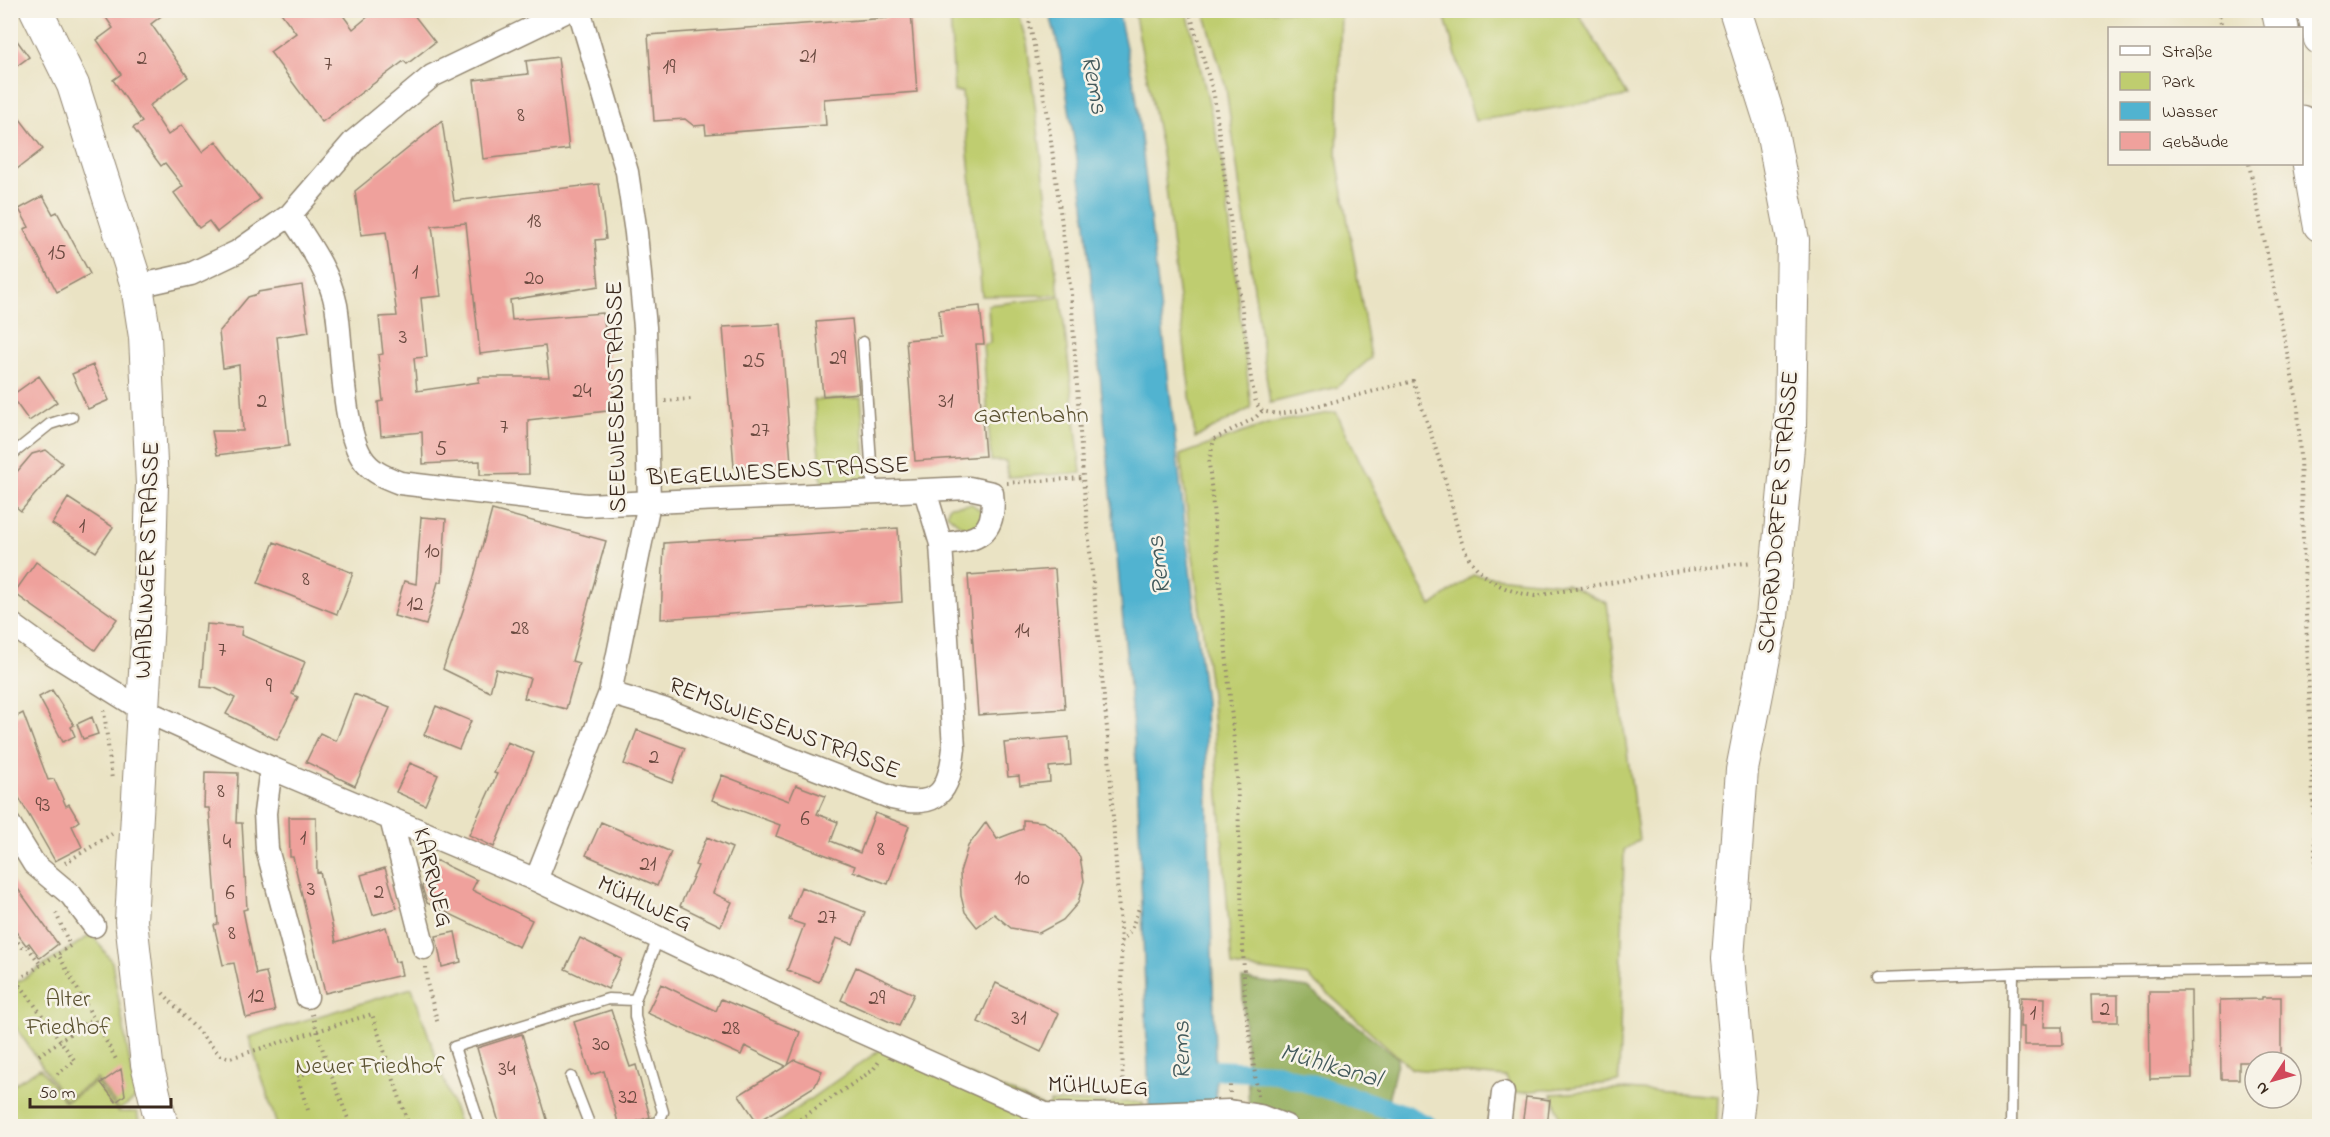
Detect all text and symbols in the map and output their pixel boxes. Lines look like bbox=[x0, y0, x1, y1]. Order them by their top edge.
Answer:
legend bbox=[2108, 27, 2303, 165]
text: Straße bbox=[2162, 40, 2213, 66]
house number: 21 bbox=[799, 42, 817, 72]
house number: 2 bbox=[137, 44, 147, 74]
house number: 7 bbox=[324, 50, 333, 80]
water label: Rems bbox=[1069, 52, 1117, 118]
house number: 19 bbox=[663, 53, 676, 83]
text: Park bbox=[2162, 70, 2195, 96]
text: Wasser bbox=[2162, 100, 2218, 126]
house number: 8 bbox=[517, 101, 525, 131]
text: Gebäude bbox=[2162, 130, 2229, 156]
house number: 18 bbox=[527, 207, 541, 237]
house number: 15 bbox=[48, 239, 66, 269]
house number: 1 bbox=[412, 258, 419, 288]
house number: 20 bbox=[524, 264, 544, 294]
street label: SEEWIESENSTRASSE bbox=[598, 281, 637, 513]
house number: 3 bbox=[399, 323, 407, 353]
house number: 29 bbox=[830, 344, 847, 374]
house number: 25 bbox=[743, 347, 765, 377]
street label: SCHORNDORFER STRASSE bbox=[1750, 369, 1809, 655]
house number: 24 bbox=[572, 377, 592, 407]
house number: 2 bbox=[257, 387, 267, 417]
house number: 31 bbox=[938, 387, 954, 417]
park label: Gartenbahn bbox=[974, 399, 1088, 434]
house number: 7 bbox=[500, 413, 509, 443]
house number: 27 bbox=[750, 416, 770, 446]
house number: 5 bbox=[435, 435, 447, 465]
street label: WAIBLINGER STRASSE bbox=[127, 441, 170, 679]
street label: BIEGELWIESENSTRASSE bbox=[645, 448, 910, 497]
house number: 1 bbox=[79, 512, 86, 542]
water label: Rems bbox=[1137, 533, 1182, 597]
house number: 10 bbox=[424, 537, 440, 567]
house number: 8 bbox=[302, 565, 310, 595]
house number: 12 bbox=[406, 590, 424, 620]
house number: 28 bbox=[511, 614, 529, 644]
house number: 14 bbox=[1014, 617, 1030, 647]
house number: 7 bbox=[218, 636, 227, 666]
street label: REMSWIESENSTRASSE bbox=[663, 669, 905, 790]
house number: 9 bbox=[266, 672, 273, 702]
house number: 2 bbox=[649, 743, 659, 773]
house number: 8 bbox=[217, 777, 225, 807]
house number: 93 bbox=[36, 791, 51, 821]
house number: 6 bbox=[800, 805, 810, 835]
house number: 1 bbox=[300, 824, 307, 854]
street label: KARRWEG bbox=[402, 824, 461, 931]
house number: 4 bbox=[223, 828, 232, 858]
house number: 8 bbox=[877, 835, 885, 865]
house number: 21 bbox=[639, 850, 657, 880]
house number: 10 bbox=[1014, 864, 1030, 894]
street label: MÜHLWEG bbox=[591, 867, 697, 941]
house number: 3 bbox=[307, 875, 315, 905]
house number: 2 bbox=[374, 878, 384, 908]
house number: 6 bbox=[225, 879, 235, 909]
house number: 27 bbox=[817, 903, 837, 933]
house number: 8 bbox=[228, 919, 236, 949]
house number: 12 bbox=[247, 982, 265, 1012]
park label: Alter Friedhof bbox=[25, 983, 111, 1046]
house number: 29 bbox=[869, 984, 886, 1014]
house number: 2 bbox=[2100, 995, 2110, 1025]
house number: 1 bbox=[2030, 999, 2037, 1029]
house number: 31 bbox=[1011, 1004, 1027, 1034]
house number: 28 bbox=[722, 1014, 740, 1044]
water label: Rems bbox=[1163, 1020, 1203, 1081]
house number: 30 bbox=[592, 1030, 610, 1060]
water label: Mühlkanal bbox=[1275, 1034, 1388, 1100]
park label: Neuer Friedhof bbox=[295, 1050, 446, 1085]
north arrow bbox=[2243, 1050, 2303, 1110]
house number: 34 bbox=[498, 1055, 516, 1085]
street label: MÜHLWEG bbox=[1047, 1068, 1149, 1107]
scale bar bbox=[30, 1071, 171, 1109]
text: N bbox=[2249, 1076, 2275, 1099]
text: 50 m bbox=[39, 1081, 76, 1107]
house number: 32 bbox=[618, 1083, 638, 1113]

